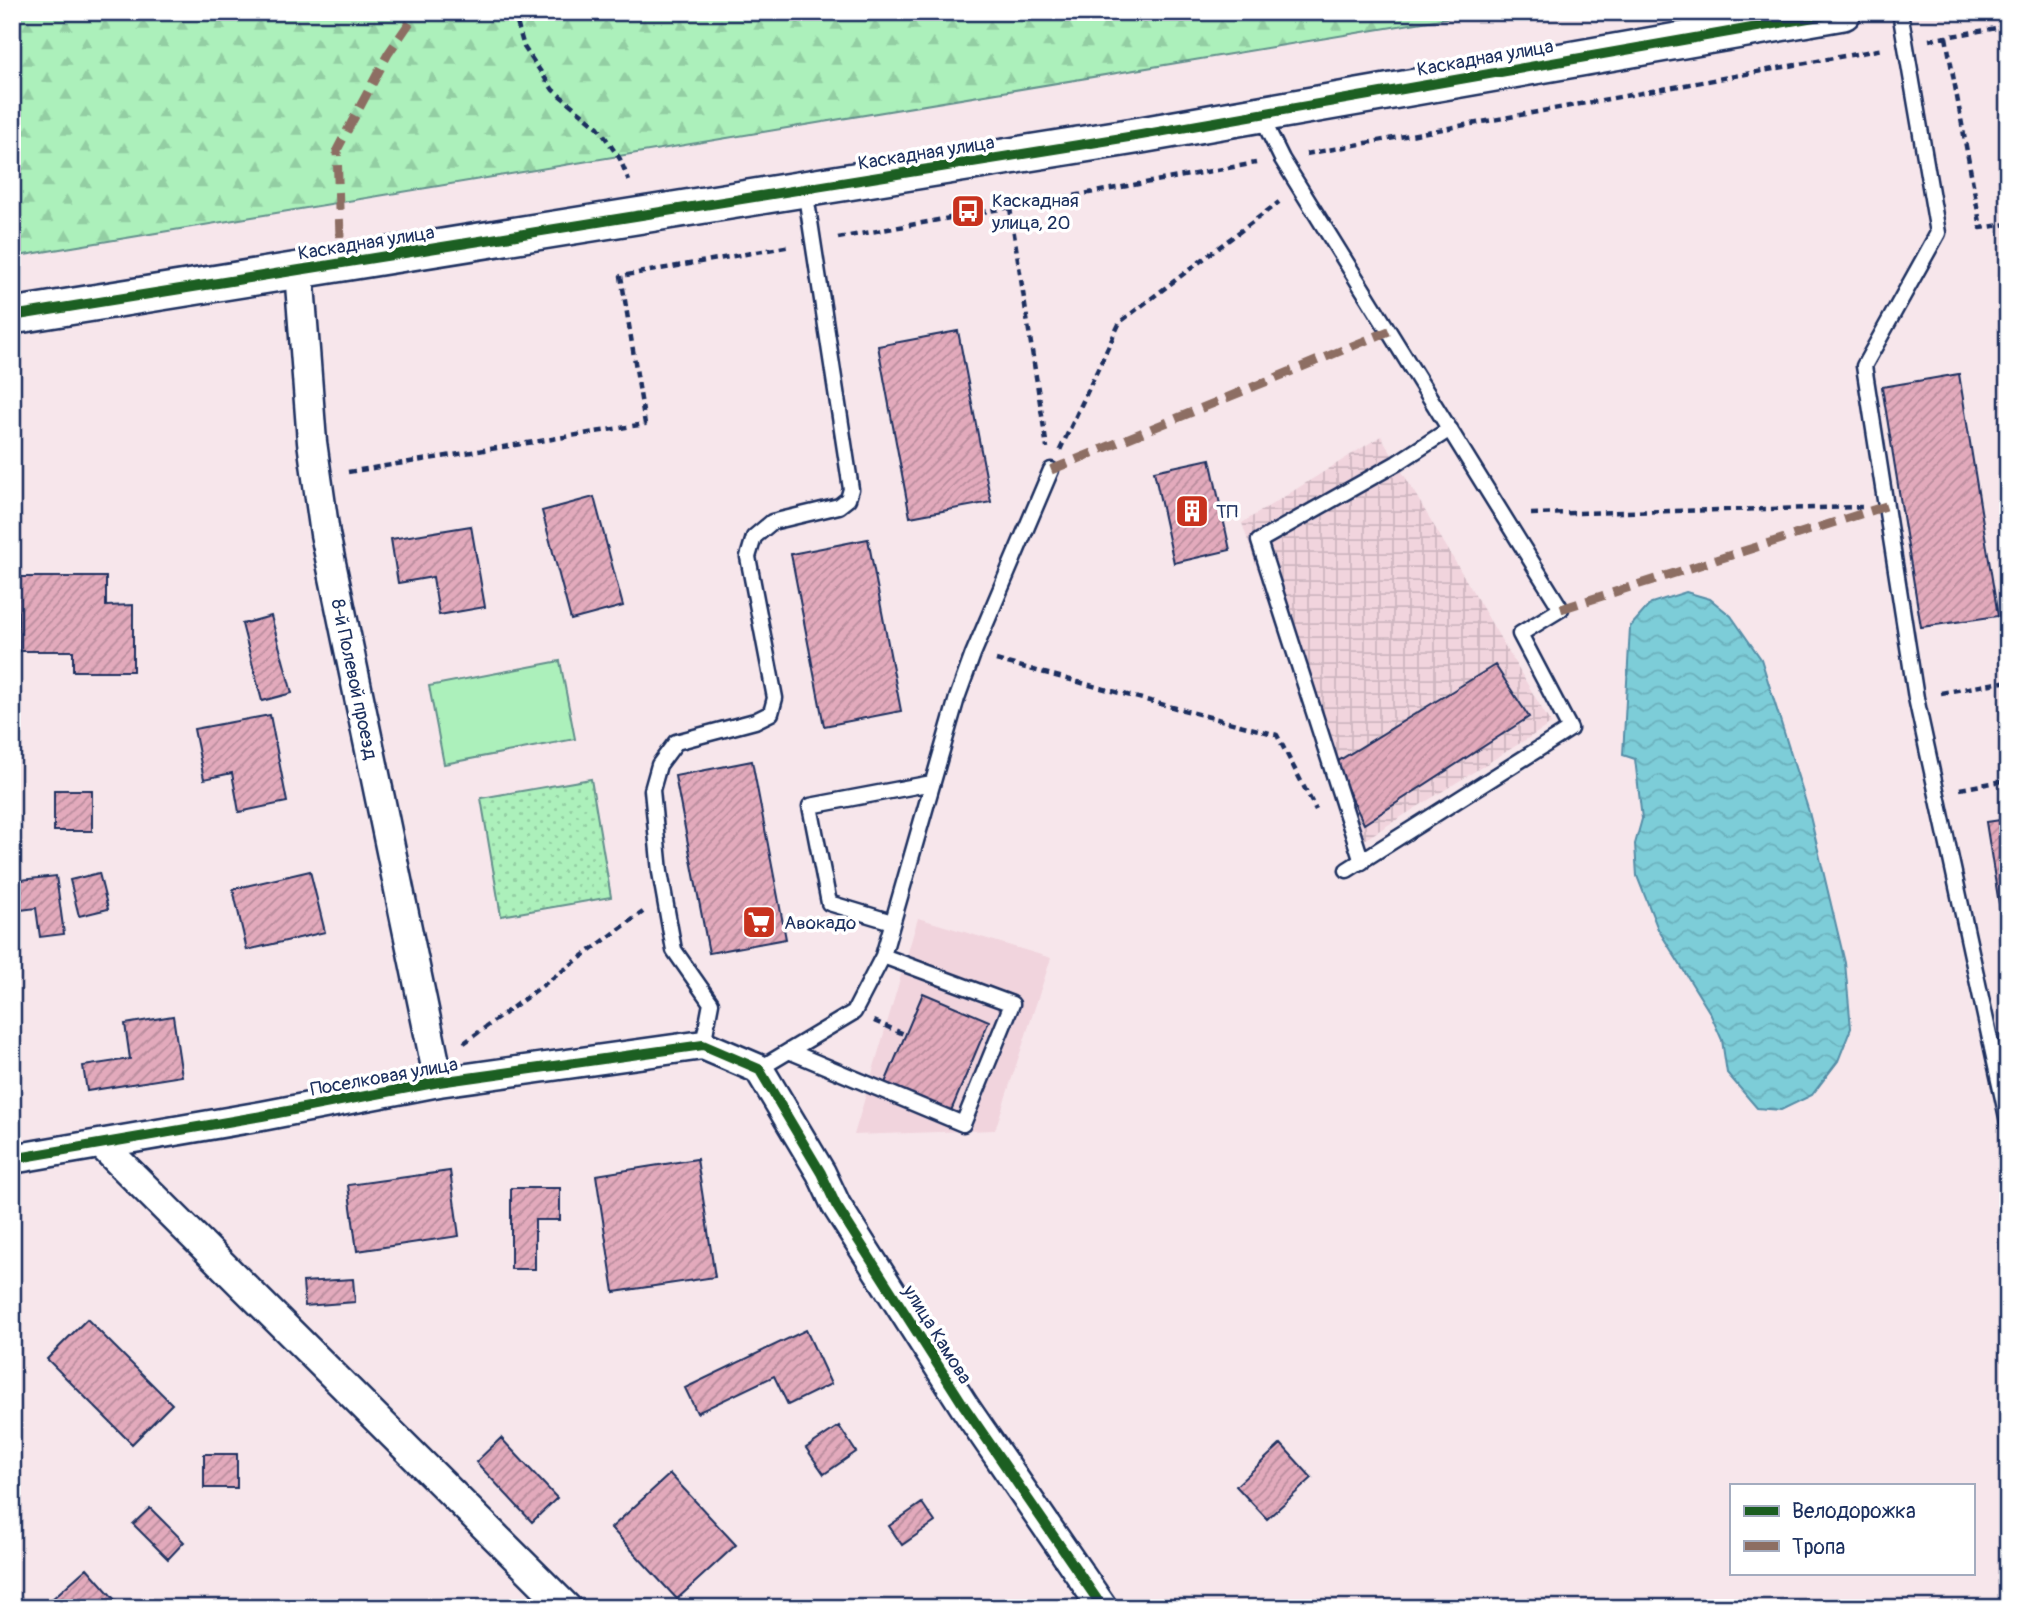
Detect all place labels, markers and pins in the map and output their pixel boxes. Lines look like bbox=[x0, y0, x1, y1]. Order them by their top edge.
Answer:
place label: Каскадная улица, 20 bbox=[991, 189, 1079, 235]
bus stop icon: Каскадная улица, 20 bbox=[949, 192, 987, 230]
building icon: ТП bbox=[1173, 492, 1211, 530]
place label: ТП bbox=[1216, 500, 1238, 524]
supermarket icon: Авокадо bbox=[740, 903, 778, 941]
place label: Авокадо bbox=[784, 911, 856, 935]

